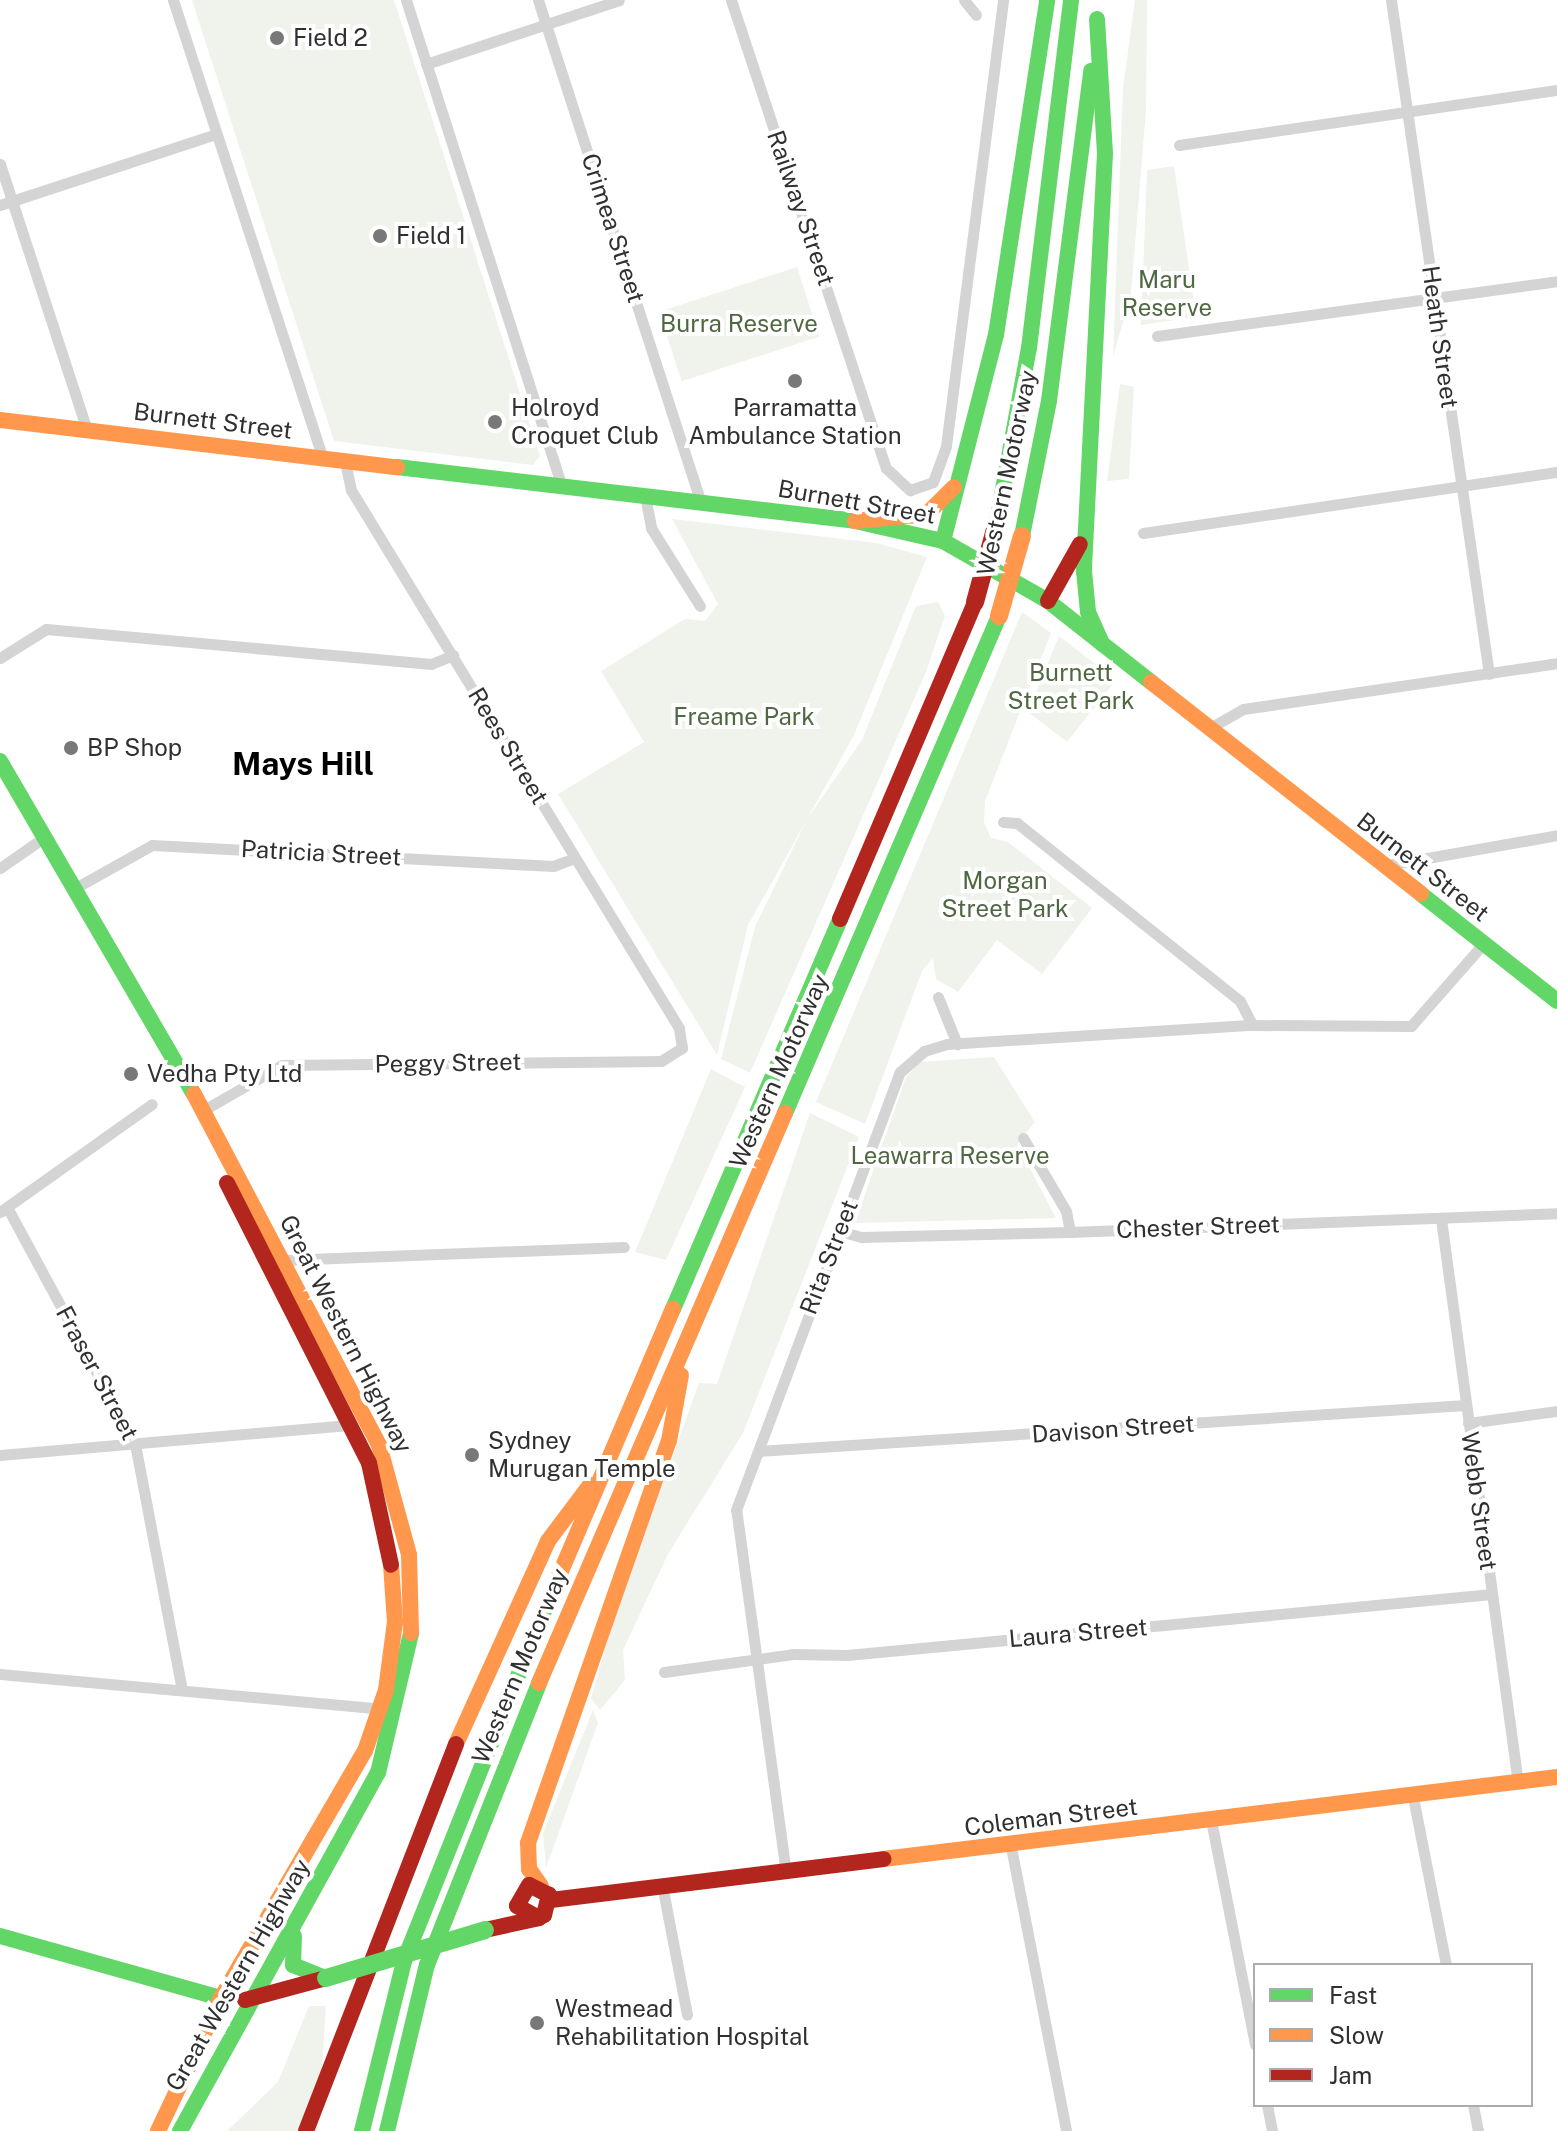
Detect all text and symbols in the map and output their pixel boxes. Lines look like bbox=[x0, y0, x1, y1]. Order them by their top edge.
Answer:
place label: Field 2 bbox=[293, 24, 368, 52]
marker: Field 2 bbox=[268, 29, 286, 47]
street label: Railway Street bbox=[761, 127, 841, 289]
street label: Crimea Street bbox=[575, 150, 651, 306]
place label: Field 1 bbox=[396, 222, 466, 250]
marker: Field 1 bbox=[371, 227, 389, 245]
street label: Heath Street bbox=[1416, 264, 1464, 410]
park label: Maru Reserve bbox=[1122, 266, 1212, 322]
park label: Burra Reserve bbox=[660, 310, 818, 338]
street label: Western Motorway bbox=[971, 368, 1043, 578]
marker: Parramatta Ambulance Station bbox=[786, 372, 804, 390]
place label: Holroyd Croquet Club bbox=[511, 394, 659, 450]
place label: Parramatta Ambulance Station bbox=[688, 394, 902, 450]
street label: Burnett Street bbox=[132, 397, 294, 445]
marker: Holroyd Croquet Club bbox=[486, 413, 504, 431]
street label: Burnett Street bbox=[776, 474, 938, 530]
park label: Burnett Street Park bbox=[1007, 659, 1135, 715]
street label: Rees Street bbox=[462, 682, 554, 810]
park label: Freame Park bbox=[673, 703, 815, 731]
place label: BP Shop bbox=[87, 734, 182, 762]
marker: BP Shop bbox=[62, 739, 80, 757]
district label: Mays Hill bbox=[232, 745, 374, 783]
street label: Burnett Street bbox=[1351, 806, 1495, 928]
street label: Patricia Street bbox=[240, 834, 402, 872]
park label: Morgan Street Park bbox=[941, 867, 1069, 923]
street label: Western Motorway bbox=[723, 969, 835, 1173]
street label: Peggy Street bbox=[374, 1047, 522, 1079]
place label: Vedha Pty Ltd bbox=[147, 1060, 302, 1088]
marker: Vedha Pty Ltd bbox=[122, 1065, 140, 1083]
park label: Leawarra Reserve bbox=[850, 1142, 1050, 1170]
street label: Rita Street bbox=[794, 1196, 864, 1318]
street label: Great Western Highway bbox=[273, 1210, 419, 1458]
street label: Chester Street bbox=[1116, 1210, 1280, 1244]
street label: Fraser Street bbox=[50, 1301, 144, 1445]
street label: Davison Street bbox=[1031, 1409, 1195, 1449]
place label: Sydney Murugan Temple bbox=[488, 1427, 676, 1483]
street label: Webb Street bbox=[1455, 1430, 1503, 1572]
marker: Sydney Murugan Temple bbox=[463, 1446, 481, 1464]
street label: Western Motorway bbox=[466, 1564, 574, 1768]
street label: Laura Street bbox=[1008, 1613, 1148, 1653]
street label: Coleman Street bbox=[963, 1792, 1139, 1842]
street label: Great Western Highway bbox=[160, 1854, 316, 2096]
legend bbox=[1253, 1963, 1533, 2107]
text: Fast bbox=[1329, 1981, 1377, 2009]
place label: Westmead Rehabilitation Hospital bbox=[555, 1995, 809, 2051]
marker: Westmead Rehabilitation Hospital bbox=[526, 2012, 548, 2034]
text: Slow bbox=[1329, 2021, 1384, 2049]
text: Jam bbox=[1329, 2061, 1372, 2089]

